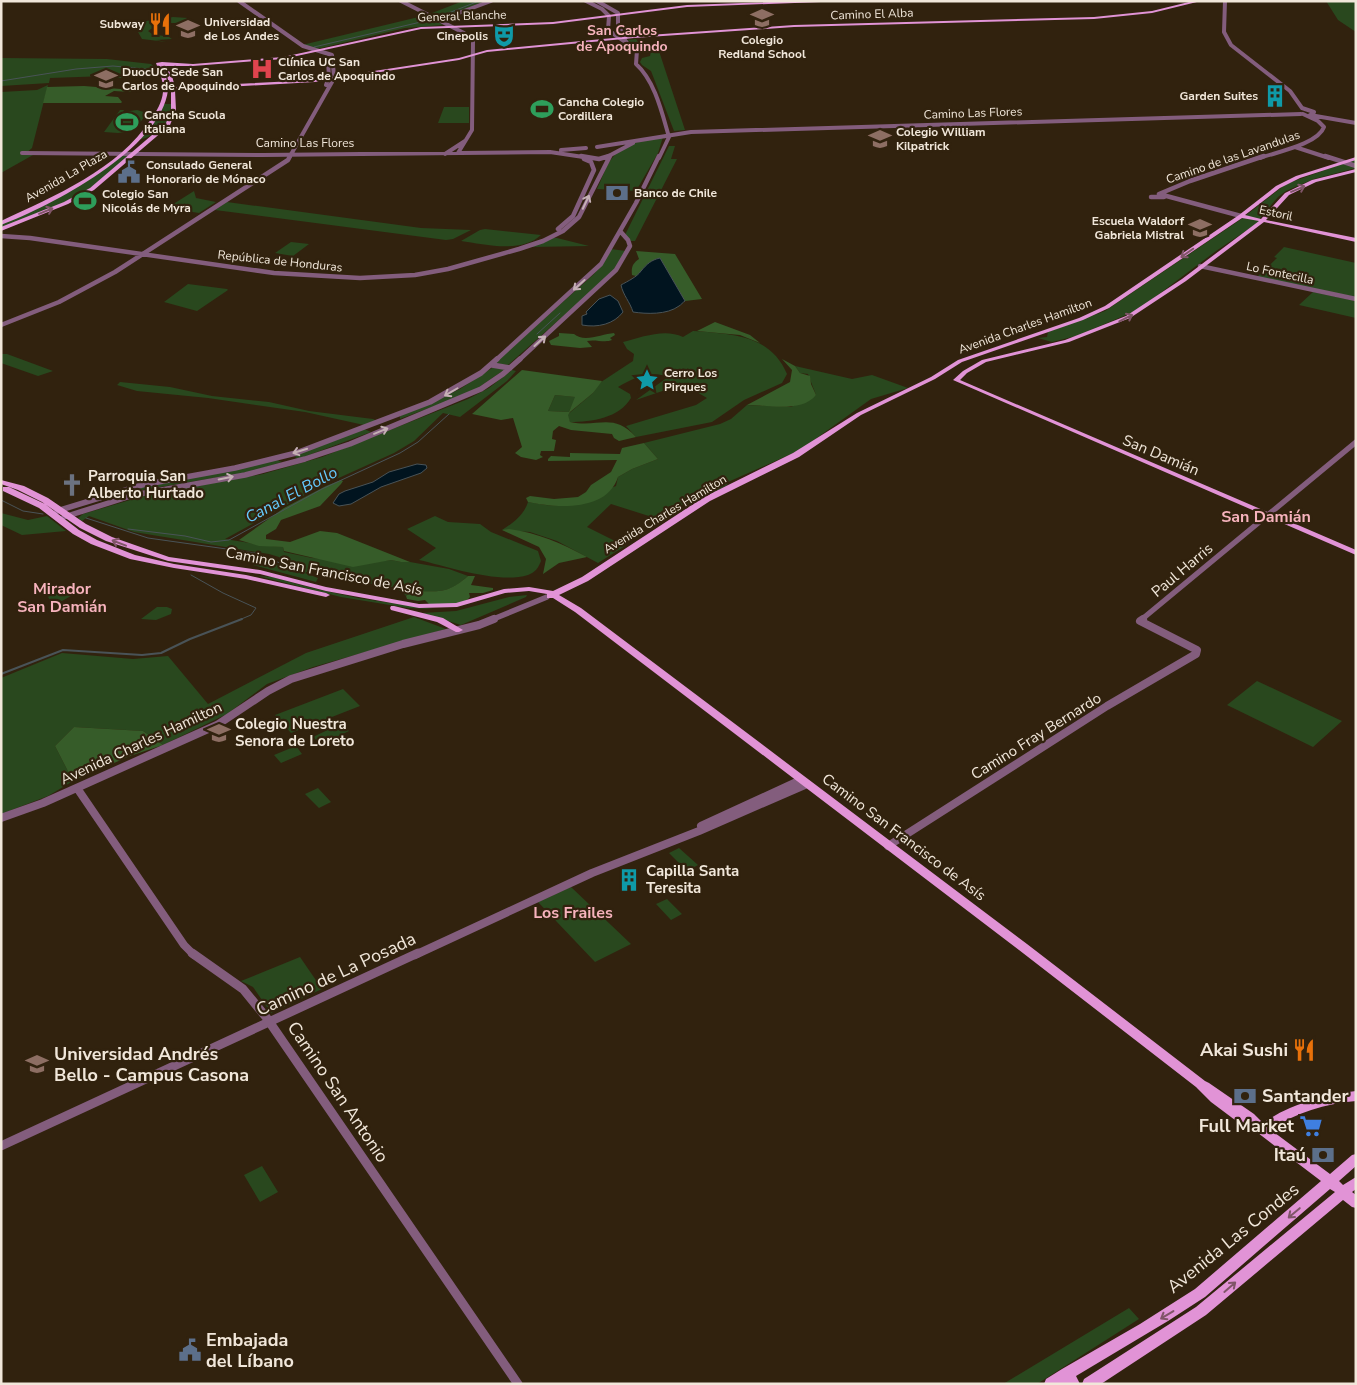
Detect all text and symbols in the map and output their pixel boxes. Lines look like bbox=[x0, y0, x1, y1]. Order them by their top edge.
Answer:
school or university icon: Colegio Redland School bbox=[749, 5, 775, 31]
street label: Camino El Alba bbox=[830, 5, 914, 23]
street label: General Blanche bbox=[417, 6, 507, 26]
restaurant icon: Subway bbox=[147, 11, 173, 37]
place label: Universidad de Los Andes bbox=[204, 14, 279, 44]
place label: Subway bbox=[99, 16, 145, 32]
school or university icon: Universidad de Los Andes bbox=[175, 16, 201, 42]
district label: San Carlos de Apoquindo bbox=[576, 21, 668, 56]
theatre icon: Cinepolis bbox=[491, 23, 517, 49]
place label: Cinepolis bbox=[436, 28, 488, 44]
place label: Colegio Redland School bbox=[718, 32, 806, 62]
place label: Clínica UC San Carlos de Apoquindo bbox=[278, 54, 395, 84]
hospital icon: Clínica UC San Carlos de Apoquindo bbox=[249, 56, 275, 82]
place label: DuocUC Sede San Carlos de Apoquindo bbox=[122, 64, 239, 94]
school or university icon: DuocUC Sede San Carlos de Apoquindo bbox=[93, 66, 119, 92]
building icon: Garden Suites bbox=[1262, 83, 1288, 109]
place label: Garden Suites bbox=[1180, 88, 1258, 104]
place label: Cancha Colegio Cordillera bbox=[558, 94, 644, 124]
sports icon: Cancha Colegio Cordillera bbox=[529, 96, 555, 122]
street label: Camino Las Flores bbox=[923, 103, 1023, 123]
place label: Cancha Scuola Italiana bbox=[144, 107, 226, 137]
sports icon: Cancha Scuola Italiana bbox=[114, 109, 140, 135]
place label: Colegio William Kilpatrick bbox=[896, 124, 986, 154]
school or university icon: Colegio William Kilpatrick bbox=[867, 126, 893, 152]
street label: Camino de las Lavandulas bbox=[1164, 126, 1302, 187]
street label: Camino Las Flores bbox=[256, 135, 355, 151]
street label: Avenida La Plaza bbox=[22, 146, 110, 206]
place label: Consulado General Honorario de Mónaco bbox=[146, 157, 266, 187]
public building icon: Consulado General Honorario de Mónaco bbox=[116, 159, 142, 185]
bank icon: Banco de Chile bbox=[604, 180, 630, 206]
one-way arrow bbox=[1290, 183, 1305, 193]
place label: Banco de Chile bbox=[634, 185, 717, 201]
place label: Colegio San Nicolás de Myra bbox=[102, 186, 191, 216]
sports icon: Colegio San Nicolás de Myra bbox=[72, 188, 98, 214]
one-way arrow bbox=[582, 195, 592, 210]
street label: Estoril bbox=[1258, 202, 1295, 224]
one-way arrow bbox=[38, 205, 53, 215]
place label: Escuela Waldorf Gabriela Mistral bbox=[1092, 213, 1185, 243]
school or university icon: Escuela Waldorf Gabriela Mistral bbox=[1187, 215, 1213, 241]
street label: República de Honduras bbox=[217, 246, 343, 276]
one-way arrow bbox=[1180, 248, 1194, 258]
street label: Lo Fontecilla bbox=[1245, 258, 1315, 288]
one-way arrow bbox=[572, 279, 585, 291]
street label: Avenida Charles Hamilton bbox=[956, 294, 1094, 358]
one-way arrow bbox=[1118, 313, 1133, 322]
one-way arrow bbox=[533, 335, 546, 347]
place label: Cerro Los Pirques bbox=[664, 365, 717, 395]
place icon: Cerro Los Pirques bbox=[634, 367, 660, 393]
one-way arrow bbox=[445, 387, 459, 397]
one-way arrow bbox=[373, 426, 388, 435]
street label: San Damián bbox=[1120, 430, 1202, 480]
one-way arrow bbox=[293, 447, 309, 457]
water label: Canal El Bollo bbox=[241, 461, 342, 528]
place label: Parroquia San Alberto Hurtado bbox=[88, 466, 204, 503]
street label: Avenida Charles Hamilton bbox=[601, 471, 729, 557]
church icon: Parroquia San Alberto Hurtado bbox=[59, 472, 85, 498]
one-way arrow bbox=[218, 473, 234, 483]
district label: San Damián bbox=[1221, 506, 1311, 528]
one-way arrow bbox=[112, 538, 127, 548]
street label: Paul Harris bbox=[1147, 538, 1217, 602]
street label: Camino San Francisco de Asís bbox=[224, 542, 424, 600]
district label: Mirador San Damián bbox=[17, 578, 107, 618]
street label: Camino Fray Bernardo bbox=[967, 688, 1105, 784]
street label: Avenida Charles Hamilton bbox=[57, 697, 225, 789]
place label: Colegio Nuestra Senora de Loreto bbox=[235, 714, 355, 751]
school or university icon: Colegio Nuestra Senora de Loreto bbox=[206, 720, 232, 746]
street label: Camino San Francisco de Asís bbox=[818, 769, 990, 905]
place label: Capilla Santa Teresita bbox=[646, 861, 739, 898]
building icon: Capilla Santa Teresita bbox=[616, 867, 642, 893]
district label: Los Frailes bbox=[533, 902, 613, 924]
street label: Camino de La Posada bbox=[252, 926, 420, 1022]
street label: Camino San Antonio bbox=[282, 1017, 394, 1167]
restaurant icon: Akai Sushi bbox=[1291, 1037, 1317, 1063]
place label: Akai Sushi bbox=[1200, 1038, 1288, 1062]
place label: Universidad Andrés Bello - Campus Casona bbox=[54, 1042, 249, 1087]
school or university icon: Universidad Andrés Bello - Campus Casona bbox=[24, 1051, 50, 1077]
bank icon: Santander bbox=[1232, 1083, 1258, 1109]
place label: Santander bbox=[1262, 1084, 1349, 1108]
supermarket icon: Full Market bbox=[1298, 1113, 1324, 1139]
place label: Full Market bbox=[1199, 1114, 1294, 1138]
bank icon: Itaú bbox=[1310, 1142, 1336, 1168]
place label: Itaú bbox=[1274, 1143, 1306, 1167]
street label: Avenida Las Condes bbox=[1162, 1177, 1304, 1299]
one-way arrow bbox=[1287, 1207, 1300, 1219]
one-way arrow bbox=[1224, 1281, 1237, 1293]
one-way arrow bbox=[1161, 1310, 1175, 1320]
place label: Embajada del Líbano bbox=[206, 1328, 294, 1373]
public building icon: Embajada del Líbano bbox=[177, 1337, 203, 1363]

